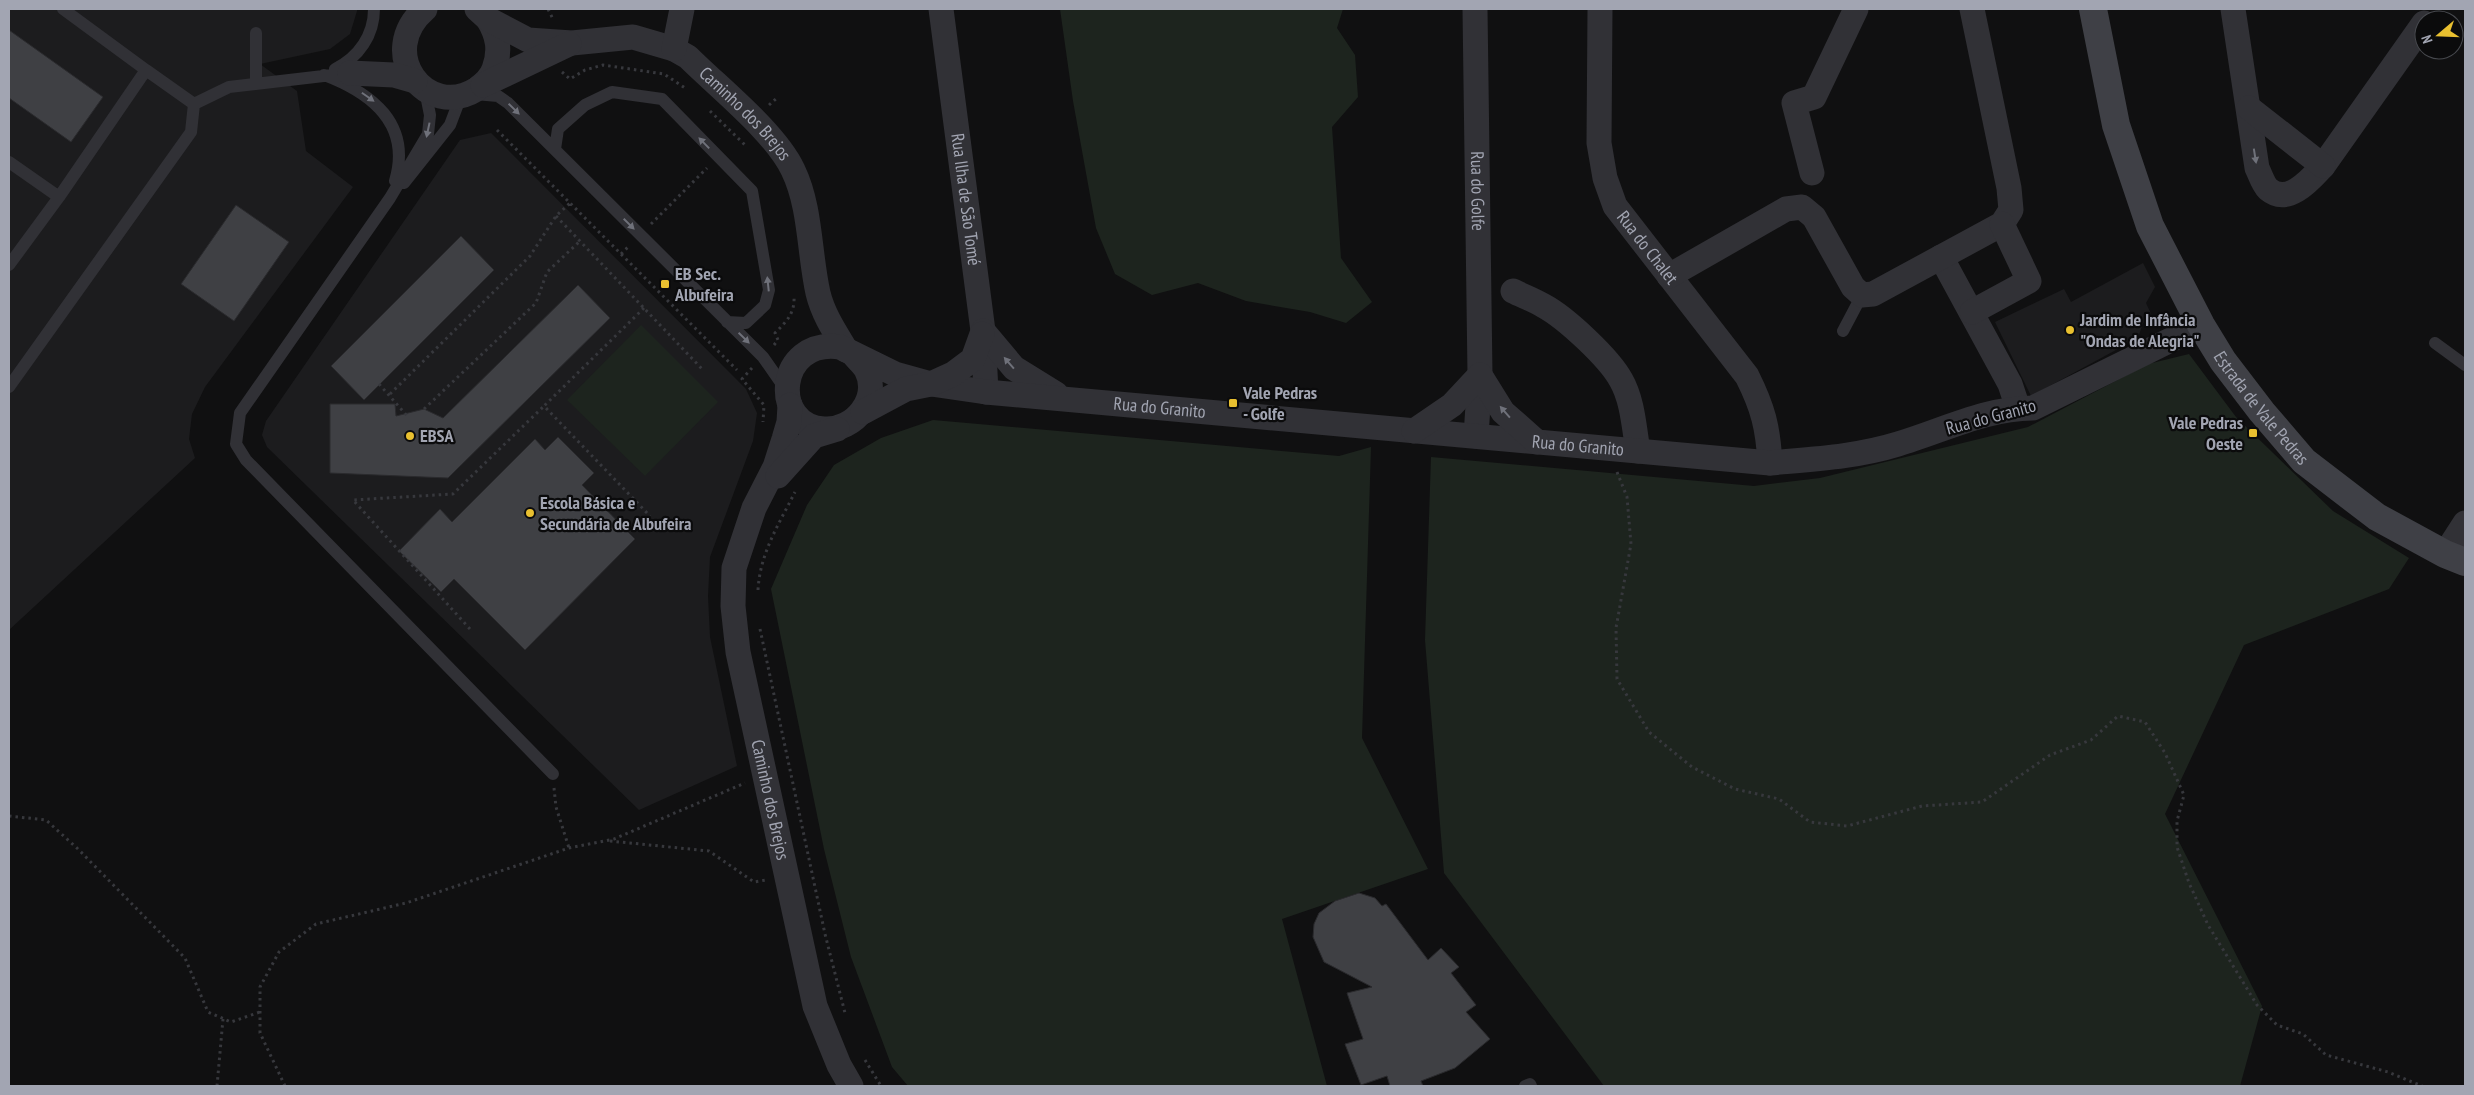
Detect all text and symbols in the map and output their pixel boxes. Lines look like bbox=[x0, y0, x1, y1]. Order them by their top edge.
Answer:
north arrow bbox=[2414, 10, 2464, 60]
text: N bbox=[2417, 33, 2436, 46]
street label: Caminho dos Brejos bbox=[694, 62, 797, 165]
one-way arrow bbox=[361, 92, 375, 102]
one-way arrow bbox=[508, 103, 520, 115]
one-way arrow bbox=[423, 122, 431, 138]
street label: Rua Ilha de São Tomé bbox=[946, 132, 986, 267]
one-way arrow bbox=[698, 137, 710, 149]
one-way arrow bbox=[2251, 148, 2259, 164]
street label: Rua do Golfe bbox=[1466, 151, 1490, 231]
street label: Rua do Chalet bbox=[1612, 206, 1683, 289]
one-way arrow bbox=[623, 217, 635, 229]
place label: EB Sec. Albufeira bbox=[674, 262, 734, 306]
one-way arrow bbox=[764, 276, 772, 292]
marker: EB Sec. Albufeira bbox=[659, 278, 671, 290]
place label: Jardim de Infância "Ondas de Alegria" bbox=[2079, 308, 2199, 352]
marker: Jardim de Infância "Ondas de Alegria" bbox=[2064, 324, 2076, 336]
one-way arrow bbox=[738, 332, 750, 344]
street label: Estrada de Vale Pedras bbox=[2209, 347, 2314, 469]
one-way arrow bbox=[1004, 356, 1015, 369]
place label: Vale Pedras - Golfe bbox=[1242, 381, 1317, 425]
street label: Rua do Granito bbox=[1113, 392, 1207, 423]
street label: Rua do Granito bbox=[1943, 393, 2039, 440]
marker: Vale Pedras - Golfe bbox=[1227, 397, 1239, 409]
one-way arrow bbox=[1499, 405, 1510, 418]
place label: Vale Pedras Oeste bbox=[2168, 411, 2243, 455]
place label: EBSA bbox=[420, 424, 454, 447]
marker: Vale Pedras Oeste bbox=[2247, 427, 2259, 439]
street label: Rua do Granito bbox=[1531, 429, 1625, 461]
marker: EBSA bbox=[404, 430, 416, 442]
place label: Escola Básica e Secundária de Albufeira bbox=[540, 491, 691, 535]
marker: Escola Básica e Secundária de Albufeira bbox=[524, 507, 536, 519]
street label: Caminho dos Brejos bbox=[746, 737, 795, 862]

